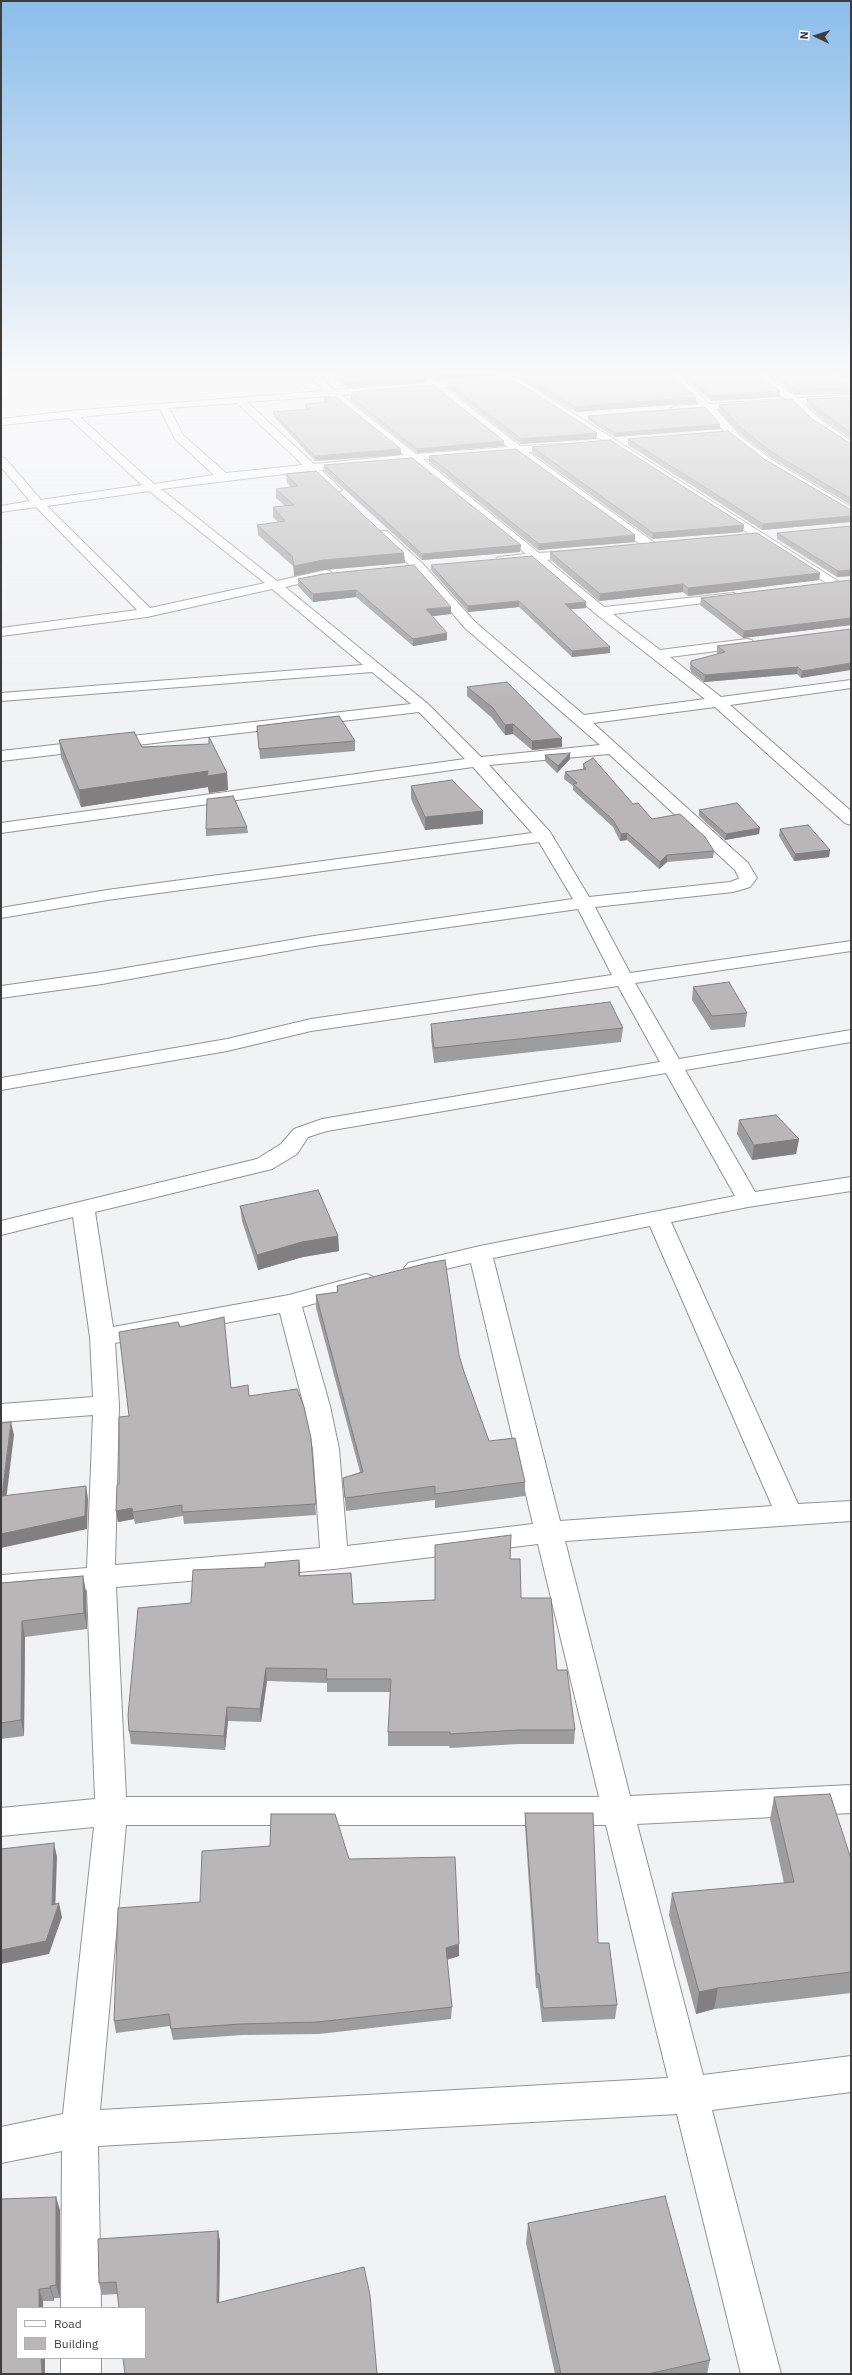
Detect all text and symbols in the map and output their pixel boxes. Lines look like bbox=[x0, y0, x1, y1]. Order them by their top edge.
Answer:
north arrow bbox=[796, 16, 836, 56]
text: N bbox=[797, 31, 811, 40]
legend bbox=[16, 2307, 146, 2359]
text: Road bbox=[54, 2316, 82, 2331]
text: Building bbox=[54, 2336, 98, 2351]

